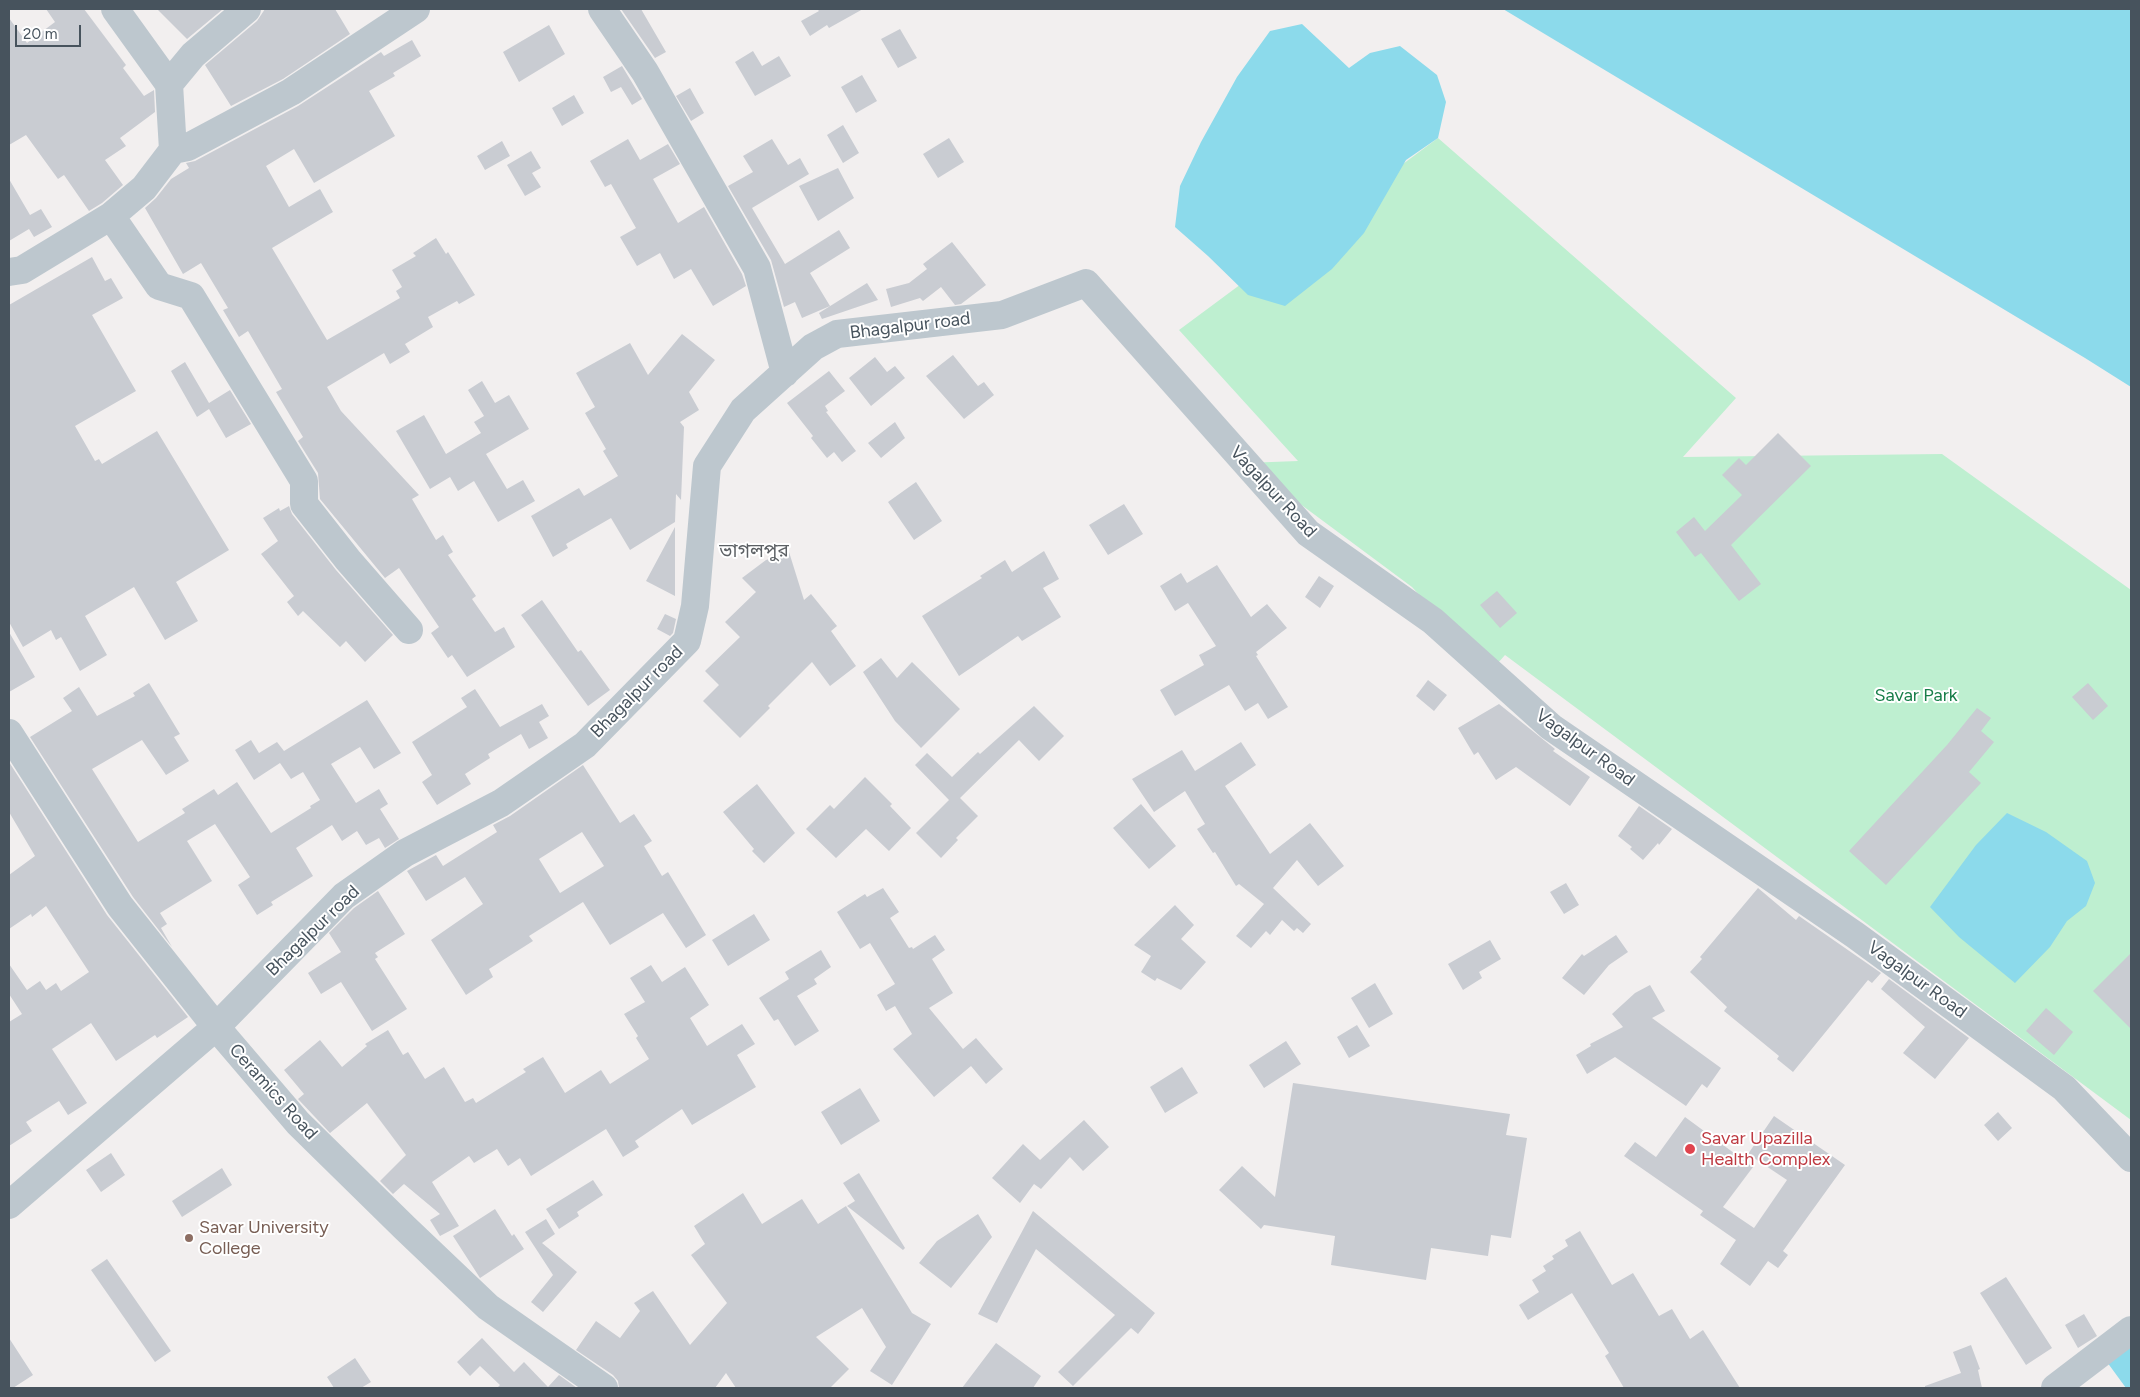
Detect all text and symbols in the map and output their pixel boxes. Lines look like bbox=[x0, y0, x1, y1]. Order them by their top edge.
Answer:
scale bar bbox=[18, 15, 84, 47]
text: 20 m bbox=[23, 25, 57, 43]
street label: Bhagalpur road bbox=[848, 308, 972, 344]
street label: Vagalpur Road bbox=[1225, 442, 1321, 542]
district label: ভাগলপুর bbox=[719, 540, 789, 562]
street label: Bhagalpur road bbox=[586, 641, 688, 743]
park label: Savar Park bbox=[1874, 685, 1958, 707]
street label: Vagalpur Road bbox=[1531, 705, 1639, 791]
street label: Bhagalpur road bbox=[262, 881, 364, 981]
street label: Vagalpur Road bbox=[1863, 937, 1971, 1023]
street label: Ceramics Road bbox=[224, 1040, 322, 1144]
place label: Savar Upazilla Health Complex bbox=[1701, 1128, 1830, 1170]
marker: Savar Upazilla Health Complex bbox=[1683, 1142, 1697, 1156]
place label: Savar University College bbox=[199, 1217, 329, 1260]
marker: Savar University College bbox=[183, 1232, 195, 1244]

